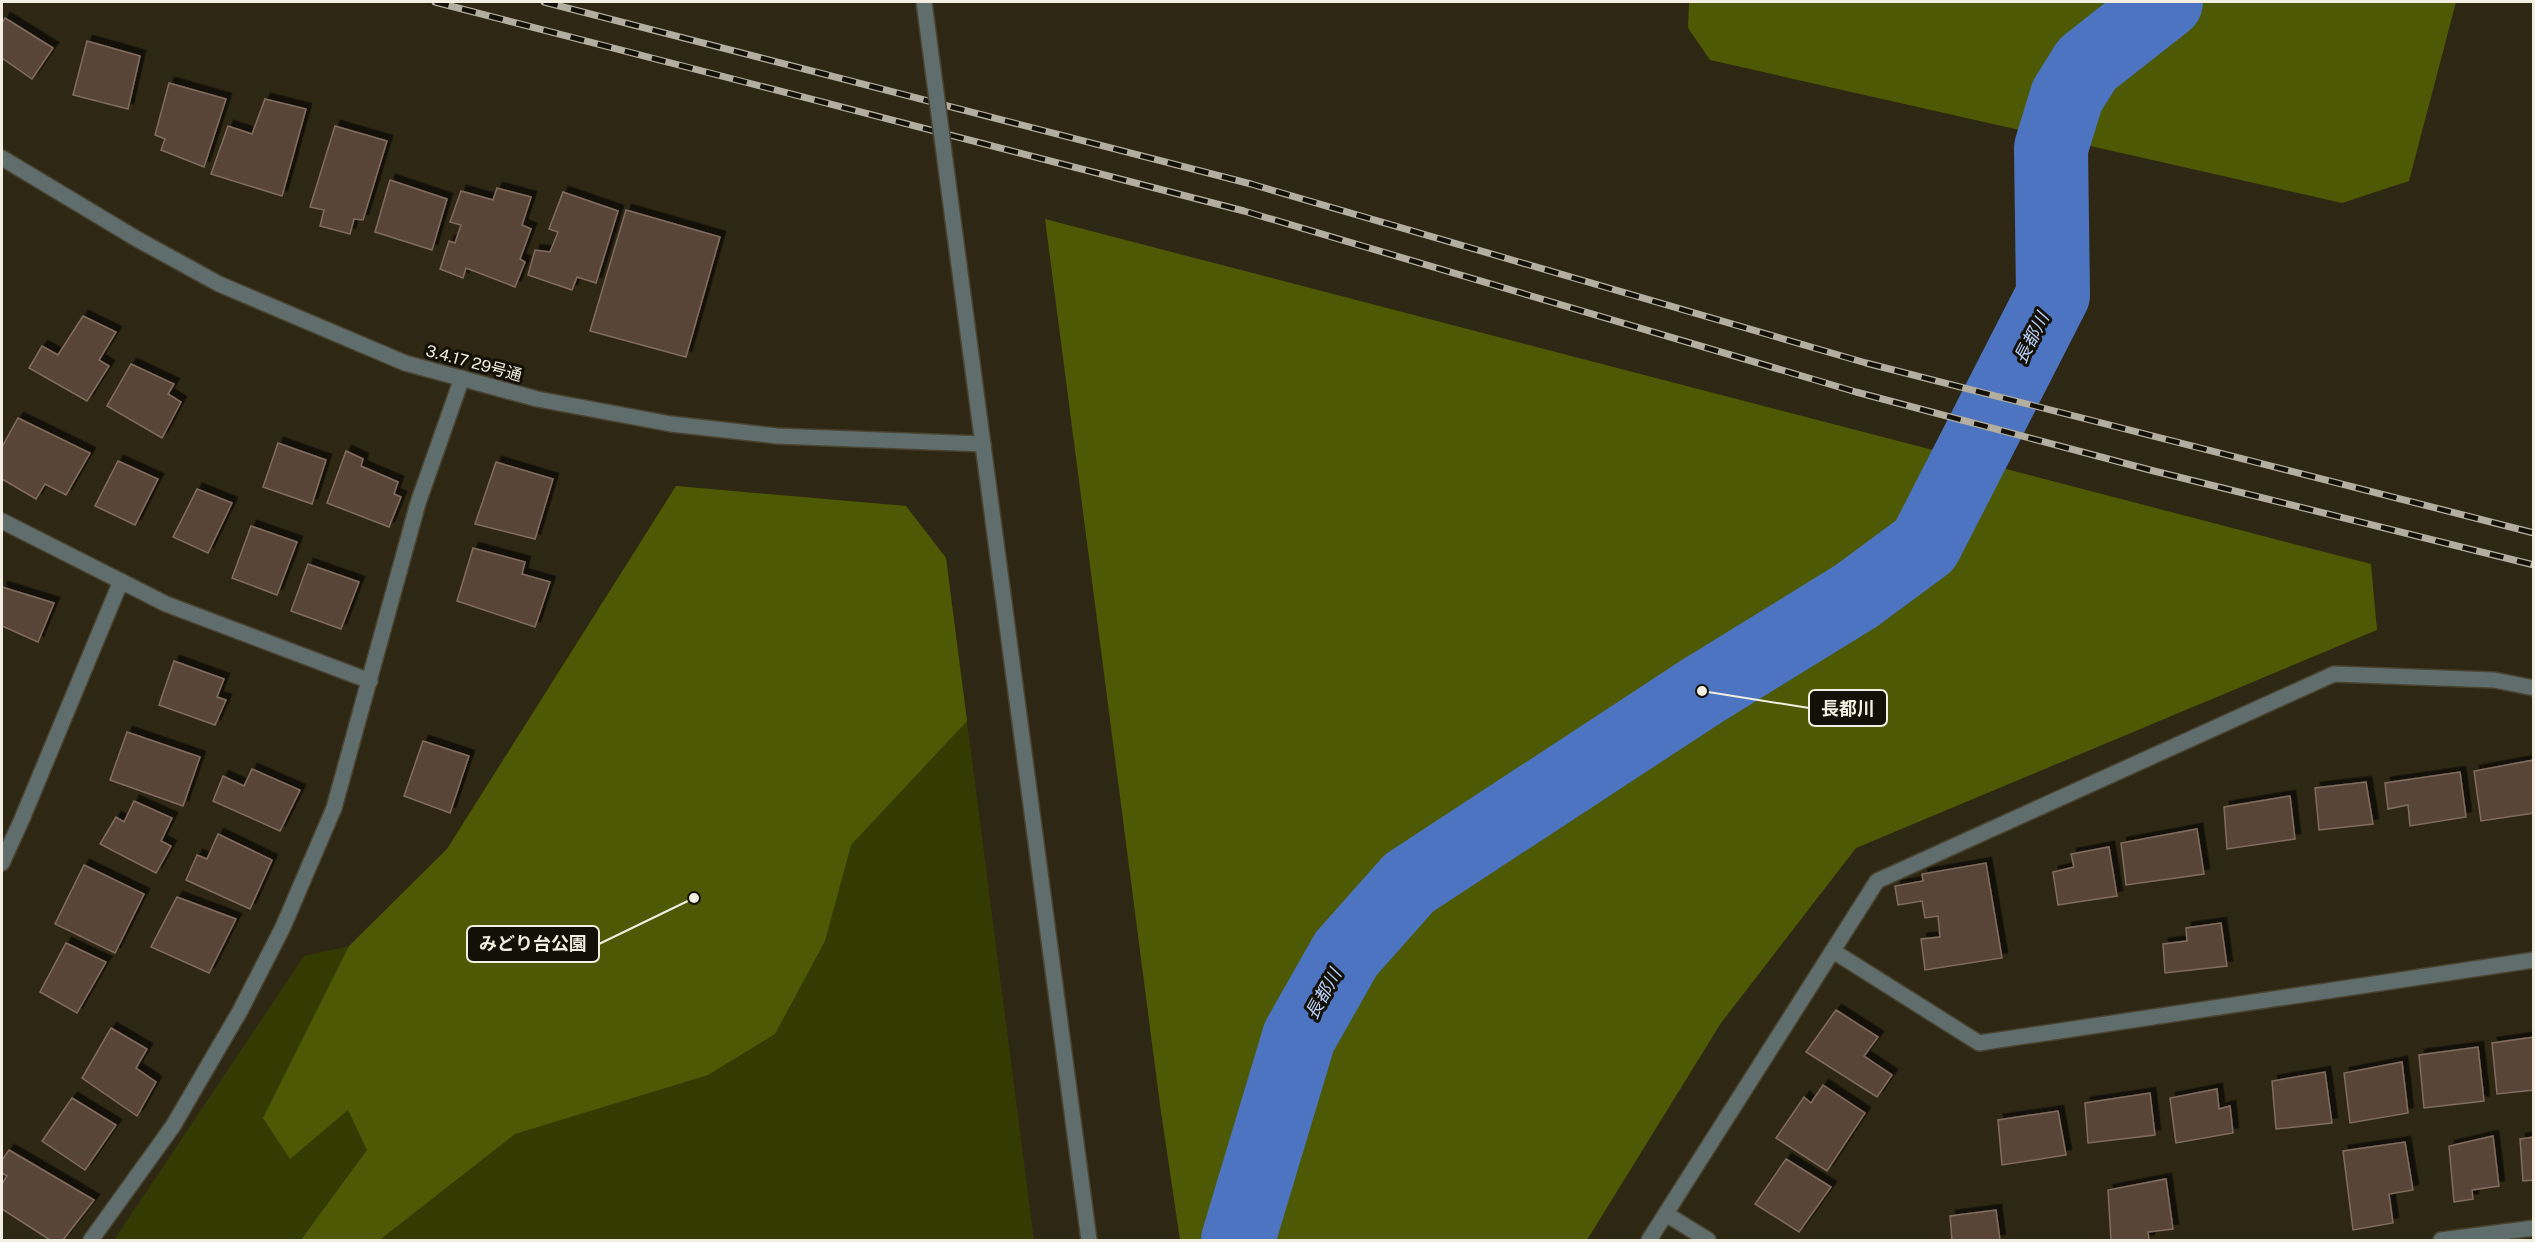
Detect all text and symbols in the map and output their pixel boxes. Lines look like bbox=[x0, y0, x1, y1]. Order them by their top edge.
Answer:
water label: 長都川 bbox=[2009, 307, 2054, 367]
street label: 3.4.17 29号通 bbox=[424, 341, 524, 385]
callout: 長都川 bbox=[1809, 690, 1887, 726]
text: 長都川 bbox=[1821, 698, 1875, 719]
callout: みどり台公園 bbox=[467, 926, 599, 962]
text: みどり台公園 bbox=[479, 933, 587, 954]
water label: 長都川 bbox=[1301, 964, 1346, 1023]

